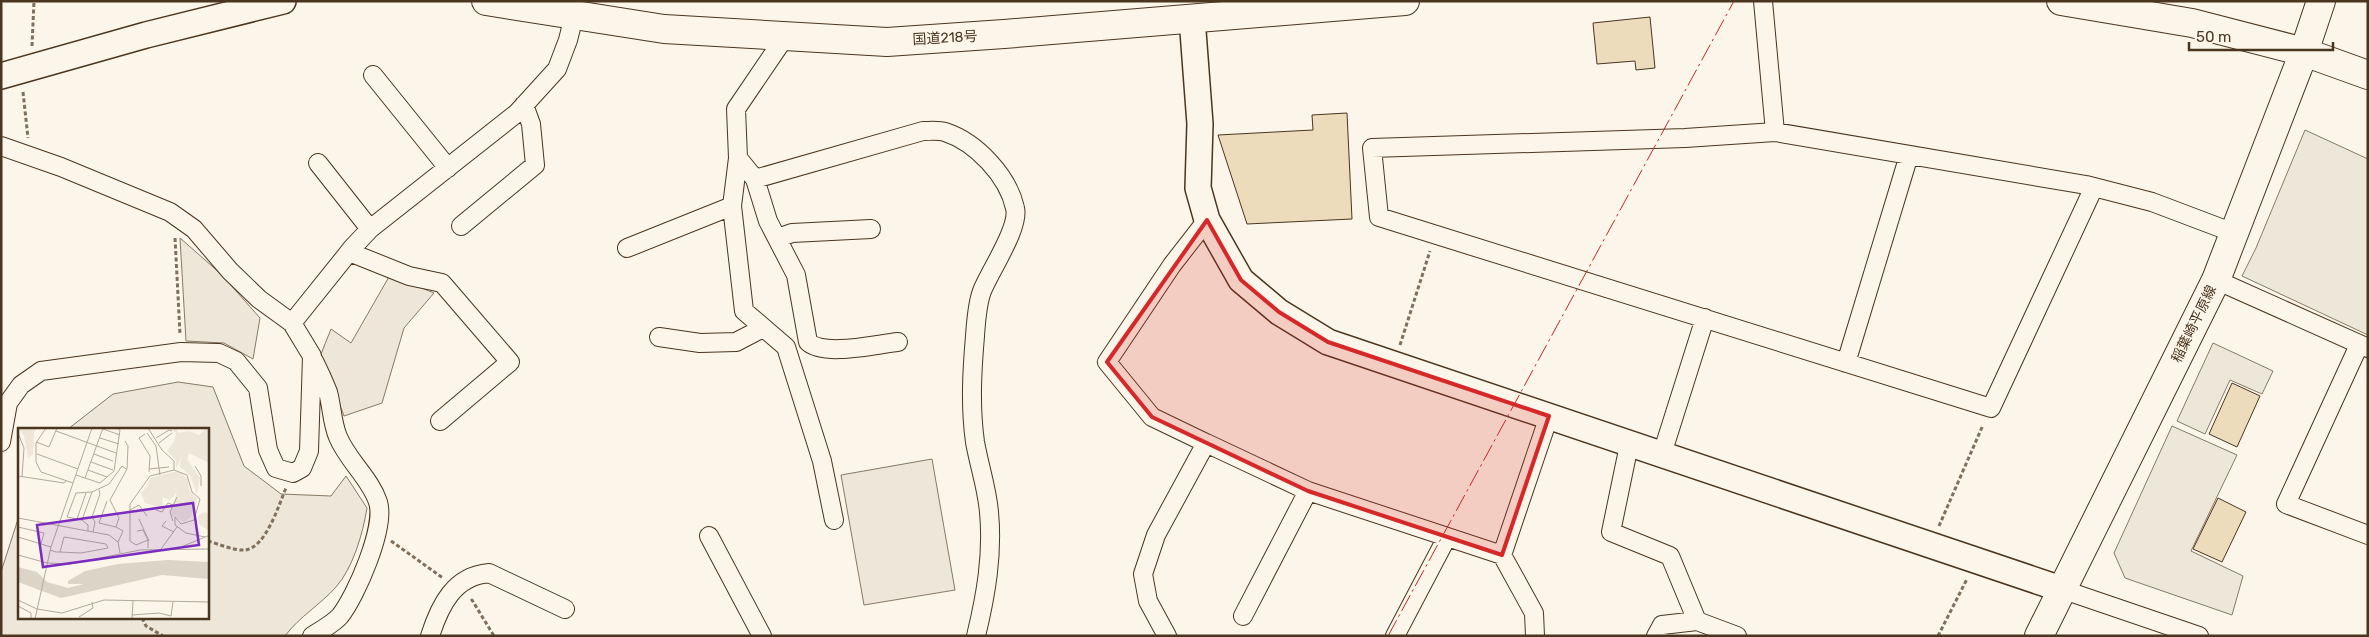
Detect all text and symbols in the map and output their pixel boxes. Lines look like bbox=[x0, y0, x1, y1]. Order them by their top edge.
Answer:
scale bar bbox=[2189, 20, 2333, 52]
street label: 国道218号 bbox=[912, 28, 978, 48]
text: 50 m bbox=[2196, 28, 2231, 46]
street label: 稲葉崎平原線 bbox=[2168, 283, 2220, 365]
inset map bbox=[18, 428, 209, 620]

